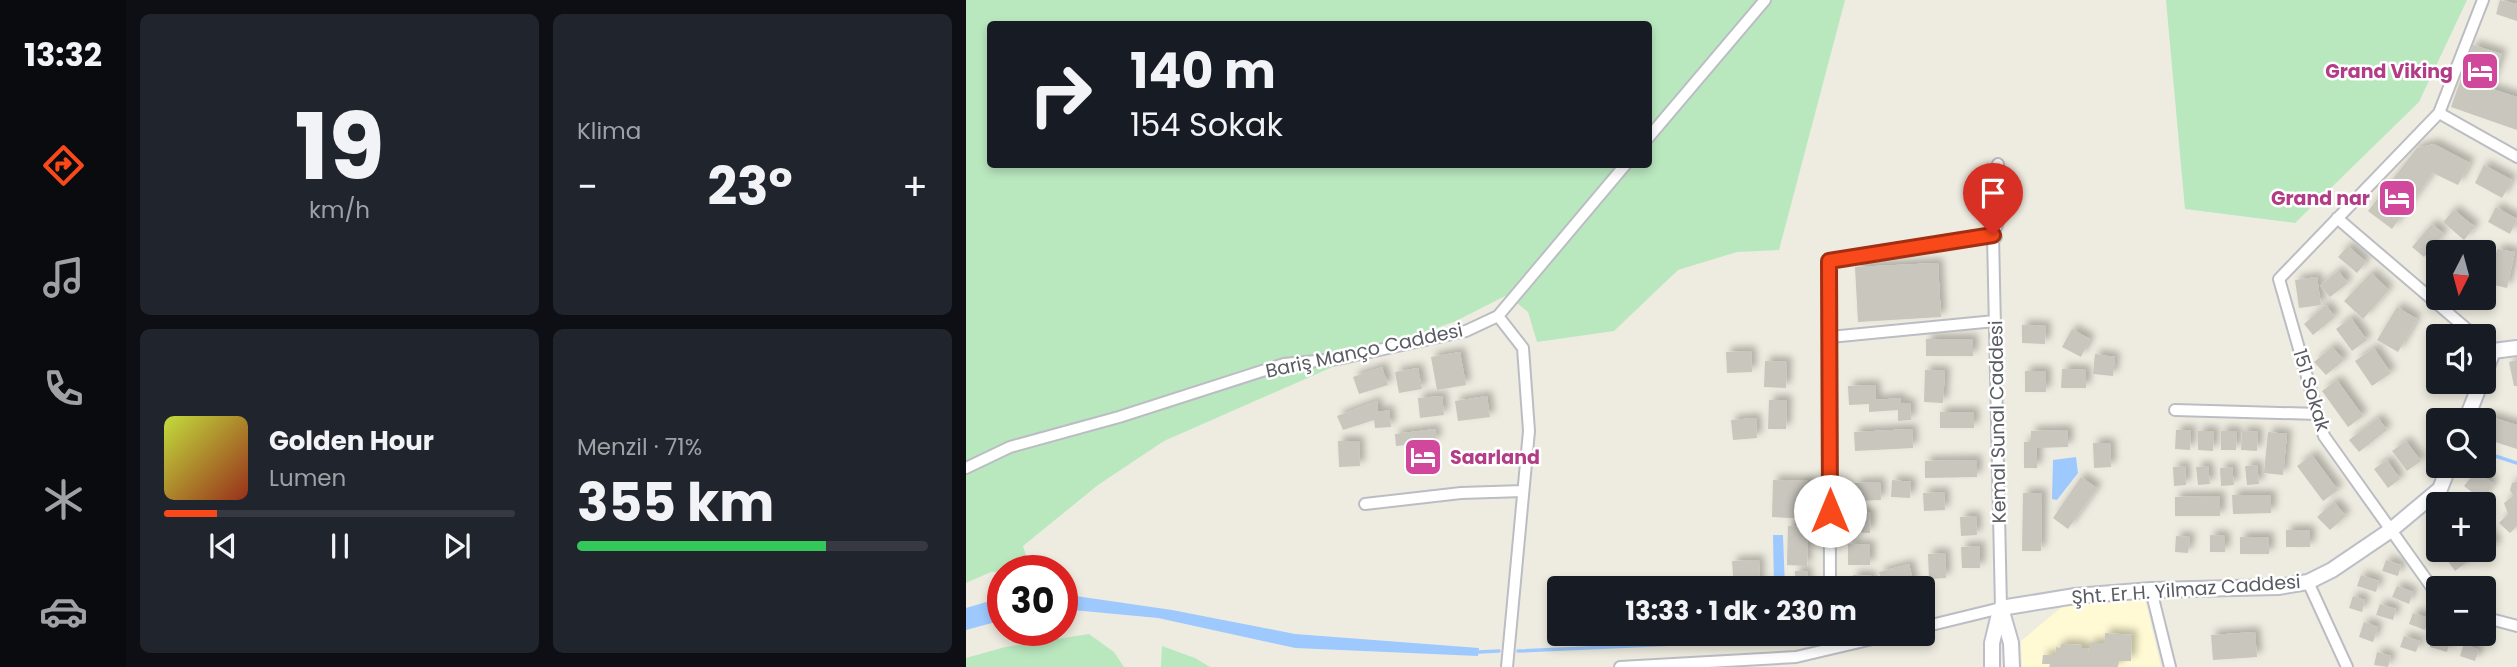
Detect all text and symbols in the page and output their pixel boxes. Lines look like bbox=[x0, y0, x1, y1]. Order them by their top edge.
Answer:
text: 13:32 bbox=[24, 32, 102, 77]
text: 140 m bbox=[1130, 37, 1276, 105]
icon: right bbox=[1015, 49, 1106, 140]
hotel icon: Grand Viking bbox=[2459, 50, 2501, 92]
place label: Grand Viking bbox=[2325, 58, 2453, 85]
text: 19 bbox=[294, 83, 385, 211]
text: 154 Sokak bbox=[1130, 102, 1283, 147]
text: Klima bbox=[577, 115, 641, 147]
icon: directions bbox=[39, 141, 88, 190]
text: 23° bbox=[707, 150, 793, 223]
text: − bbox=[577, 160, 598, 213]
text: + bbox=[902, 160, 928, 213]
pin bbox=[1963, 163, 2023, 235]
icon: arrive bbox=[1974, 174, 2012, 212]
hotel icon: Grand nar bbox=[2376, 177, 2418, 219]
place label: Grand nar bbox=[2271, 185, 2370, 212]
text: km/h bbox=[309, 194, 370, 226]
north arrow bbox=[2426, 240, 2496, 310]
map controls bbox=[2426, 240, 2496, 646]
icon: music bbox=[39, 253, 88, 302]
street label: Bariş Manço Caddesi bbox=[1263, 316, 1465, 385]
street label: Kemal Sunal Caddesi bbox=[1982, 320, 2013, 524]
button: sound bbox=[2426, 324, 2496, 394]
street label: 151 Sokak bbox=[2286, 346, 2337, 435]
icon: phone bbox=[39, 364, 88, 413]
button: search bbox=[2426, 408, 2496, 478]
text: Golden Hour bbox=[269, 423, 434, 459]
text: Menzil · 71% bbox=[577, 431, 702, 463]
hotel icon: Saarland bbox=[1402, 436, 1444, 478]
place label: Saarland bbox=[1450, 444, 1540, 471]
text: Lumen bbox=[269, 462, 346, 494]
text: 355 km bbox=[577, 466, 774, 539]
position arrow bbox=[1793, 474, 1867, 548]
icon: climate bbox=[39, 475, 88, 524]
button: + bbox=[2426, 492, 2496, 562]
icon: previous bbox=[204, 527, 242, 565]
icon: pause bbox=[321, 527, 359, 565]
icon: next bbox=[438, 527, 476, 565]
speed limit sign: 30 bbox=[987, 555, 1078, 646]
street label: Şht. Er H. Yilmaz Caddesi bbox=[2071, 568, 2301, 611]
button: − bbox=[2426, 576, 2496, 646]
icon: car bbox=[39, 587, 88, 636]
text: 13:33 · 1 dk · 230 m bbox=[1625, 593, 1857, 629]

